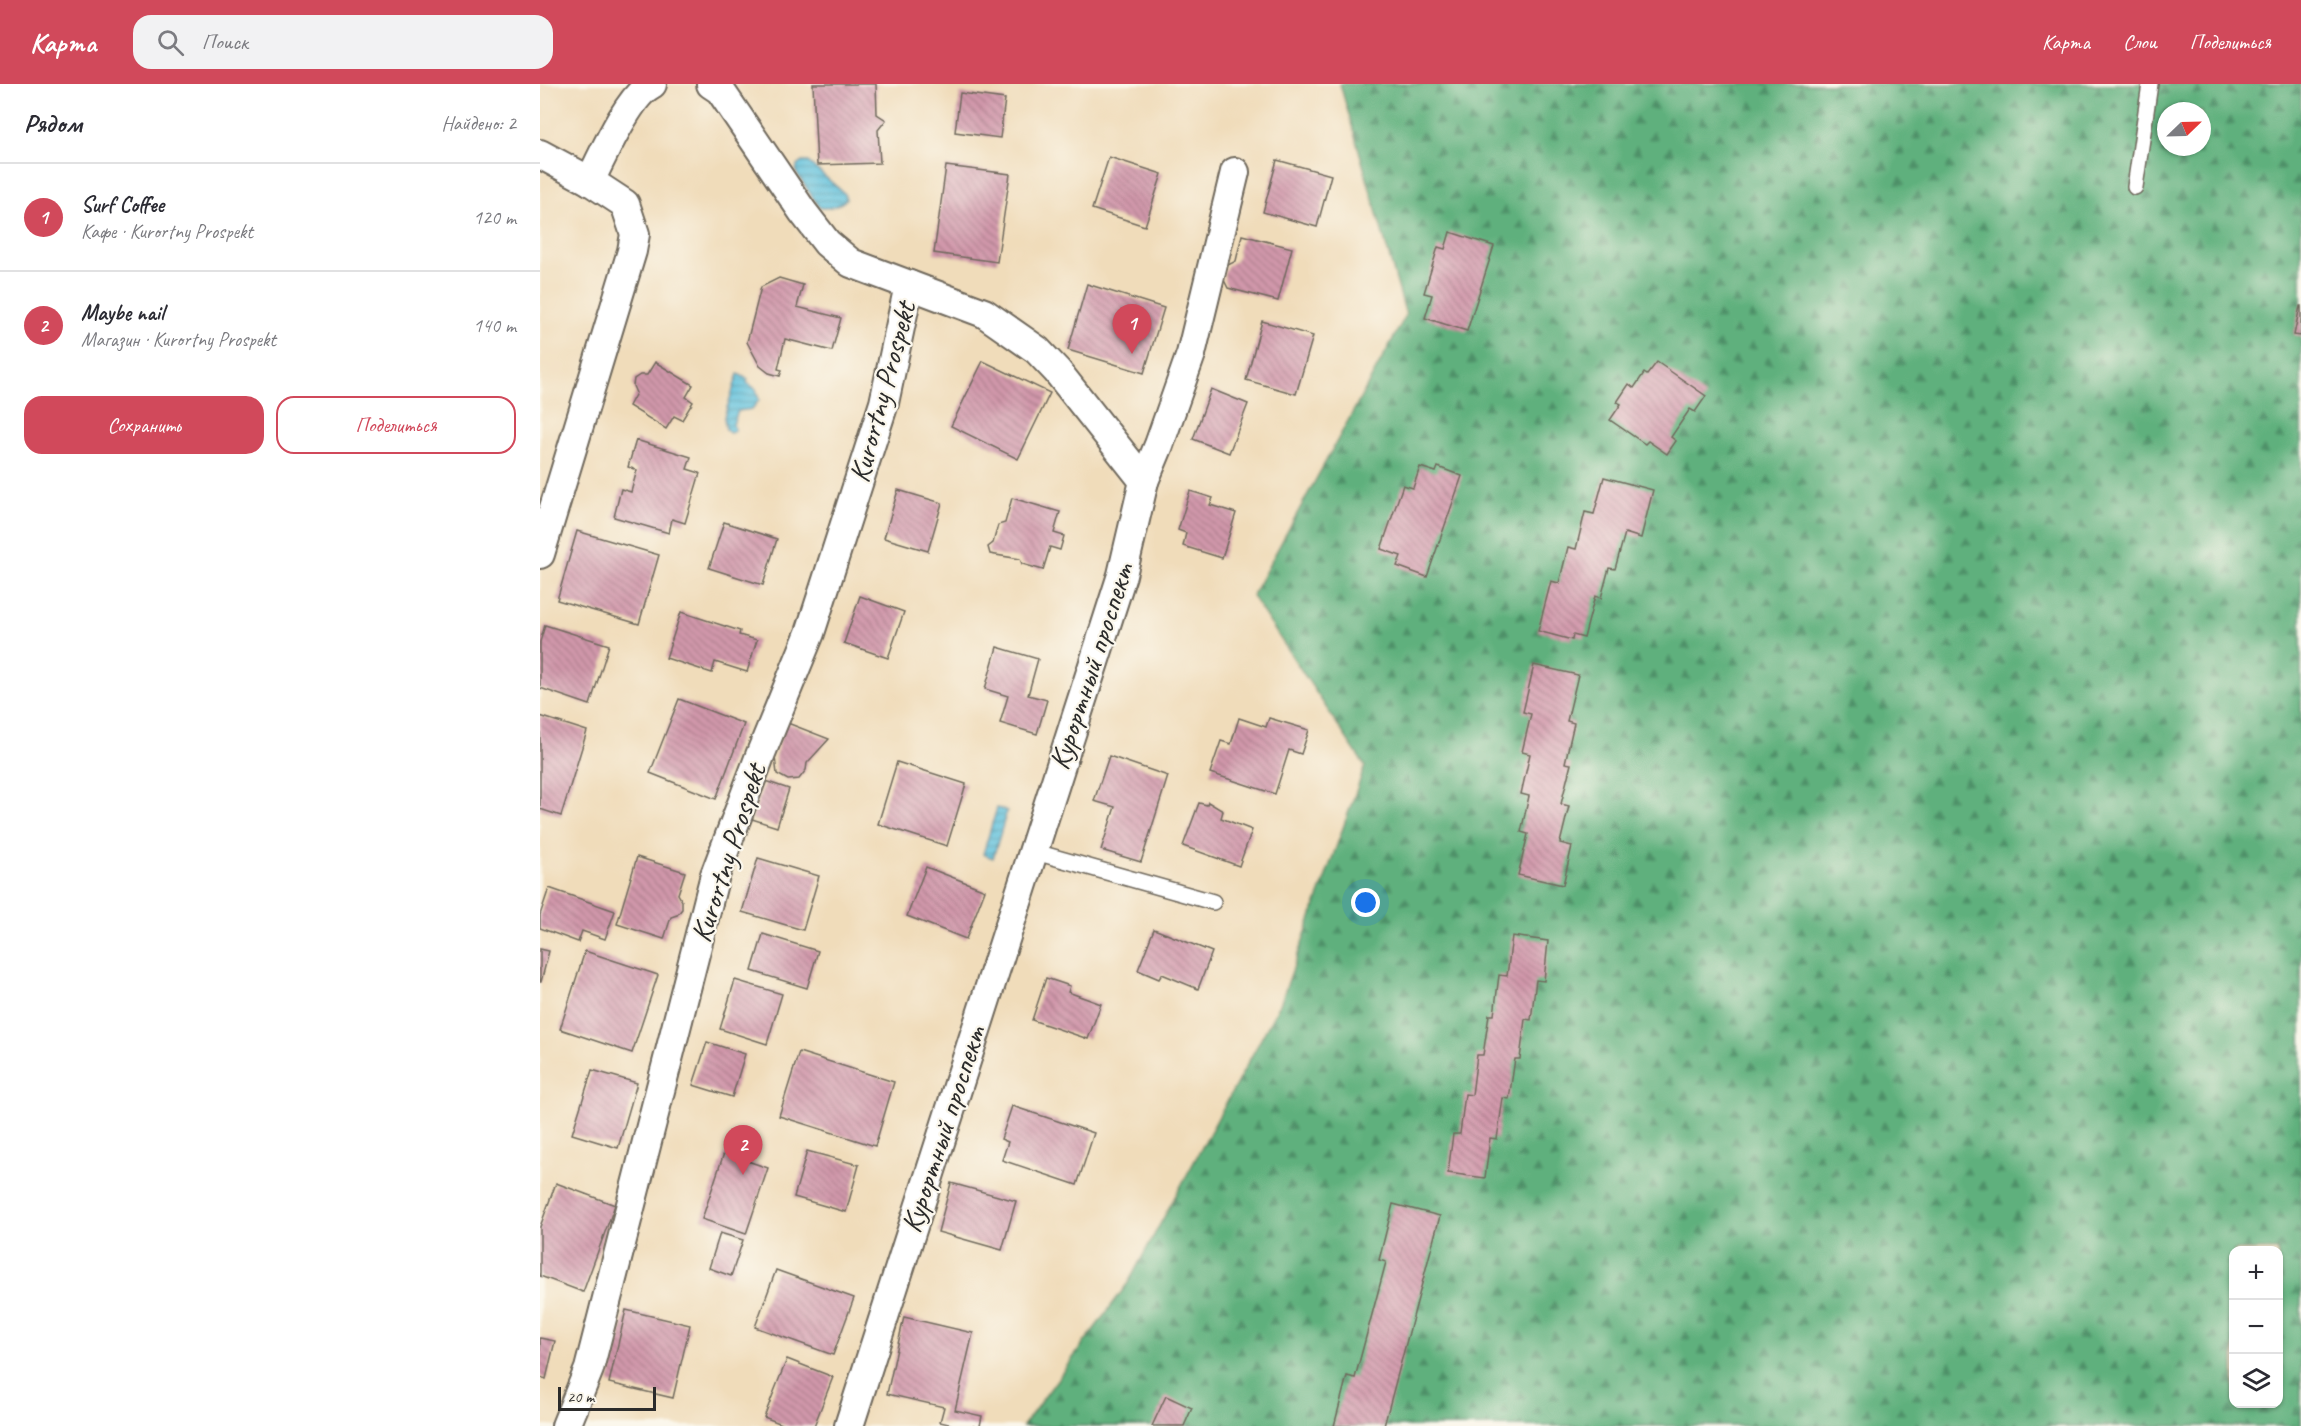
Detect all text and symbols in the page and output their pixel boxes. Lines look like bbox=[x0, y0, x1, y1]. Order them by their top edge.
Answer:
search box bbox=[133, 15, 553, 69]
text: Карта bbox=[30, 25, 97, 60]
icon: search bbox=[154, 26, 187, 59]
text: Поиск bbox=[202, 28, 248, 56]
text: Карта bbox=[2042, 29, 2090, 55]
text: Слои bbox=[2123, 29, 2157, 55]
text: Поделиться bbox=[2190, 29, 2271, 55]
north arrow bbox=[2157, 102, 2211, 156]
text: Рядом bbox=[24, 107, 82, 140]
text: Найдено: 2 bbox=[441, 111, 516, 136]
text: Surf Coffee bbox=[81, 191, 164, 219]
text: 1 bbox=[39, 205, 48, 230]
text: 120 m bbox=[473, 205, 516, 230]
text: Кафе · Kurortny Prospekt bbox=[81, 219, 253, 244]
street label: Kurortny Prospekt bbox=[840, 295, 925, 486]
text: Maybe nail bbox=[81, 299, 164, 327]
pin: 1 bbox=[1112, 304, 1152, 354]
text: 2 bbox=[39, 313, 48, 338]
text: 140 m bbox=[473, 313, 516, 338]
text: Магазин · Kurortny Prospekt bbox=[81, 327, 276, 352]
button: Сохранить bbox=[24, 396, 264, 454]
button: Поделиться bbox=[276, 396, 516, 454]
street label: Курортный проспект bbox=[1040, 557, 1143, 774]
street label: Kurortny Prospekt bbox=[681, 756, 776, 947]
your location bbox=[1351, 888, 1380, 917]
street label: Курортный проспект bbox=[892, 1020, 995, 1237]
pin: 2 bbox=[724, 1126, 762, 1175]
map controls bbox=[2229, 1246, 2283, 1408]
button: + bbox=[2229, 1246, 2283, 1300]
button: − bbox=[2229, 1300, 2283, 1354]
button: layers bbox=[2229, 1354, 2283, 1408]
scale bar bbox=[558, 1384, 656, 1412]
text: 20 m bbox=[567, 1387, 594, 1407]

